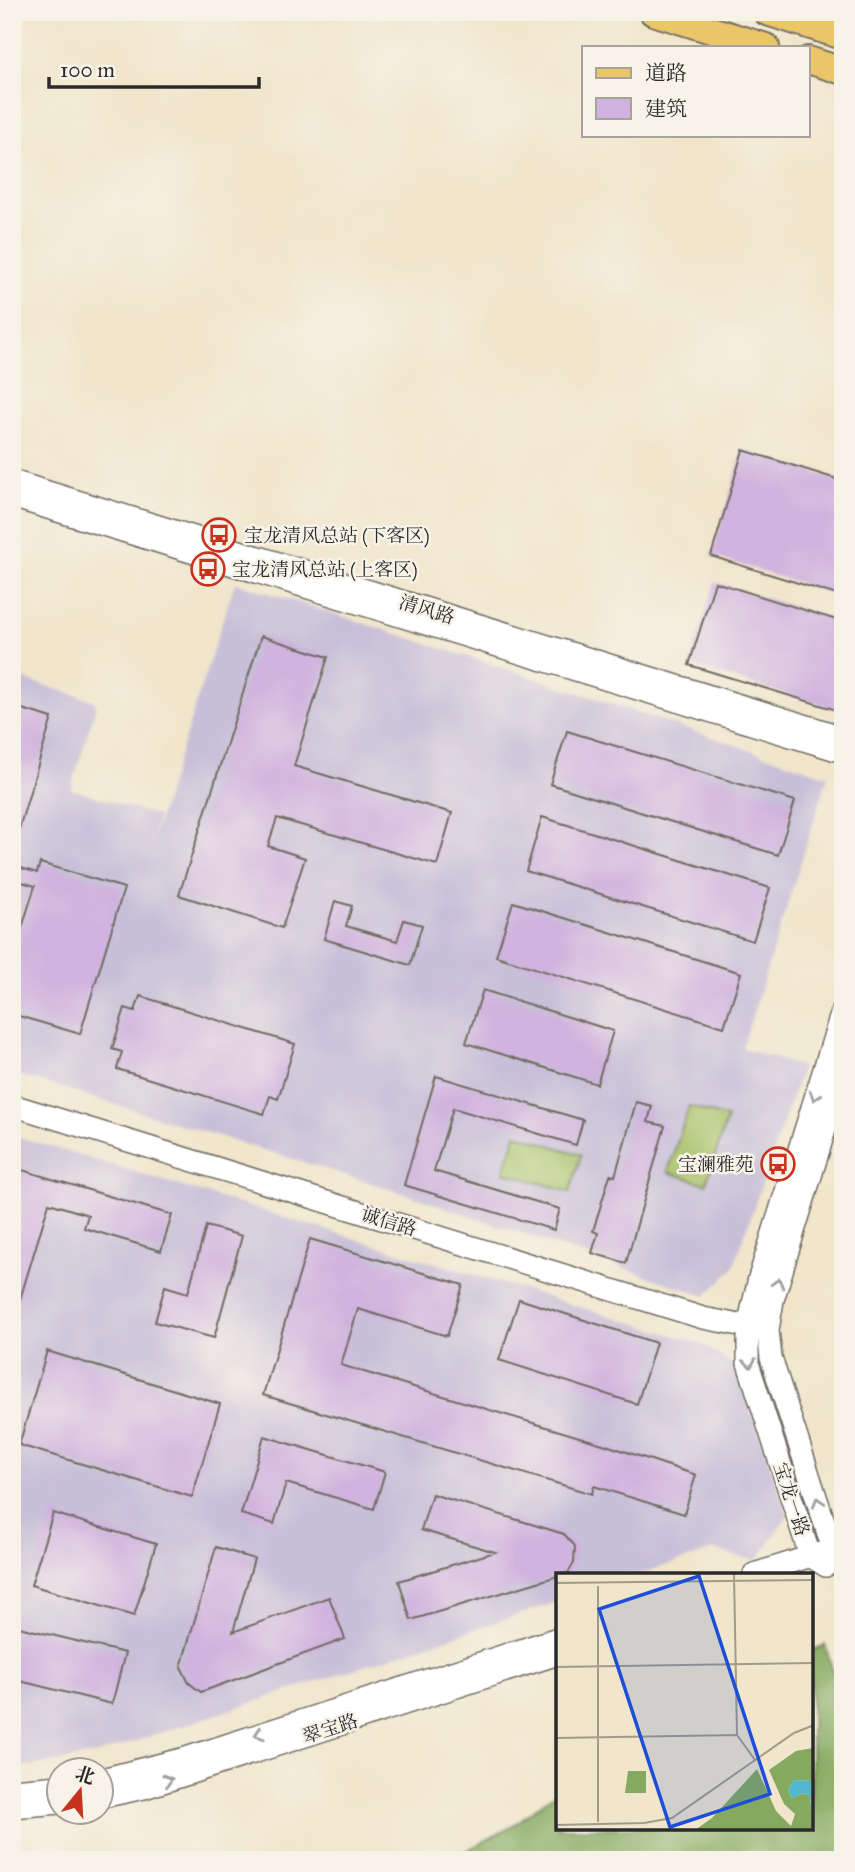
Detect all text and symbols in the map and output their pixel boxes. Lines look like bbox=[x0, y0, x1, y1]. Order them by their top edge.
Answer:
scale bar bbox=[49, 46, 259, 90]
legend bbox=[582, 46, 810, 136]
text: 100 m bbox=[60, 57, 115, 83]
text: 道路 bbox=[645, 60, 687, 86]
text: 建筑 bbox=[645, 96, 687, 122]
bus stop icon: 宝龙清风总站 (下客区) bbox=[200, 516, 238, 554]
place label: 宝龙清风总站 (下客区) bbox=[244, 524, 430, 548]
bus stop icon: 宝龙清风总站 (上客区) bbox=[189, 550, 227, 588]
place label: 宝龙清风总站 (上客区) bbox=[232, 558, 418, 582]
street label: 清风路 bbox=[396, 590, 457, 629]
one-way arrow bbox=[809, 1090, 824, 1102]
bus stop icon: 宝澜雅苑 bbox=[759, 1145, 797, 1183]
place label: 宝澜雅苑 bbox=[678, 1153, 754, 1176]
street label: 诚信路 bbox=[358, 1202, 419, 1241]
one-way arrow bbox=[770, 1277, 784, 1289]
one-way arrow bbox=[742, 1357, 757, 1369]
street label: 宝龙一路 bbox=[769, 1459, 814, 1539]
one-way arrow bbox=[811, 1496, 826, 1508]
inset map bbox=[556, 1573, 813, 1830]
street label: 翠宝路 bbox=[299, 1709, 361, 1748]
one-way arrow bbox=[254, 1726, 266, 1740]
north arrow bbox=[46, 1756, 116, 1826]
text: 北 bbox=[73, 1761, 98, 1789]
one-way arrow bbox=[161, 1774, 173, 1789]

